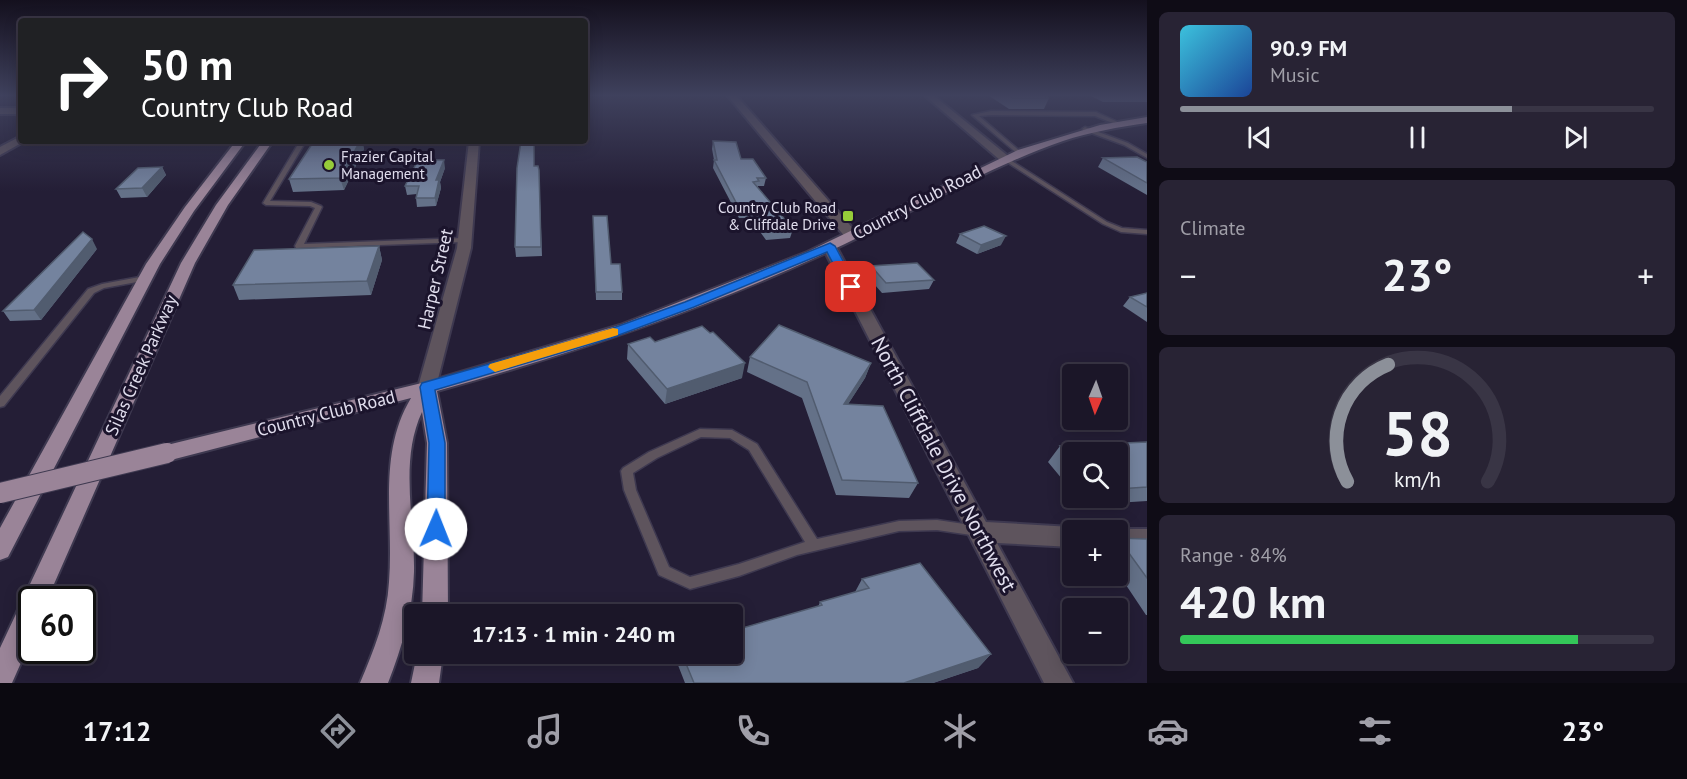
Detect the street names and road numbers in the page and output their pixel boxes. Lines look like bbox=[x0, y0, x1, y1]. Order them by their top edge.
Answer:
street label: Country Club Road bbox=[849, 160, 985, 244]
street label: Harper Street bbox=[412, 226, 458, 332]
street label: Silas Creek Parkway bbox=[100, 290, 183, 439]
street label: North Cliffdale Drive Northwest bbox=[865, 332, 1023, 596]
street label: Country Club Road bbox=[255, 385, 397, 441]

